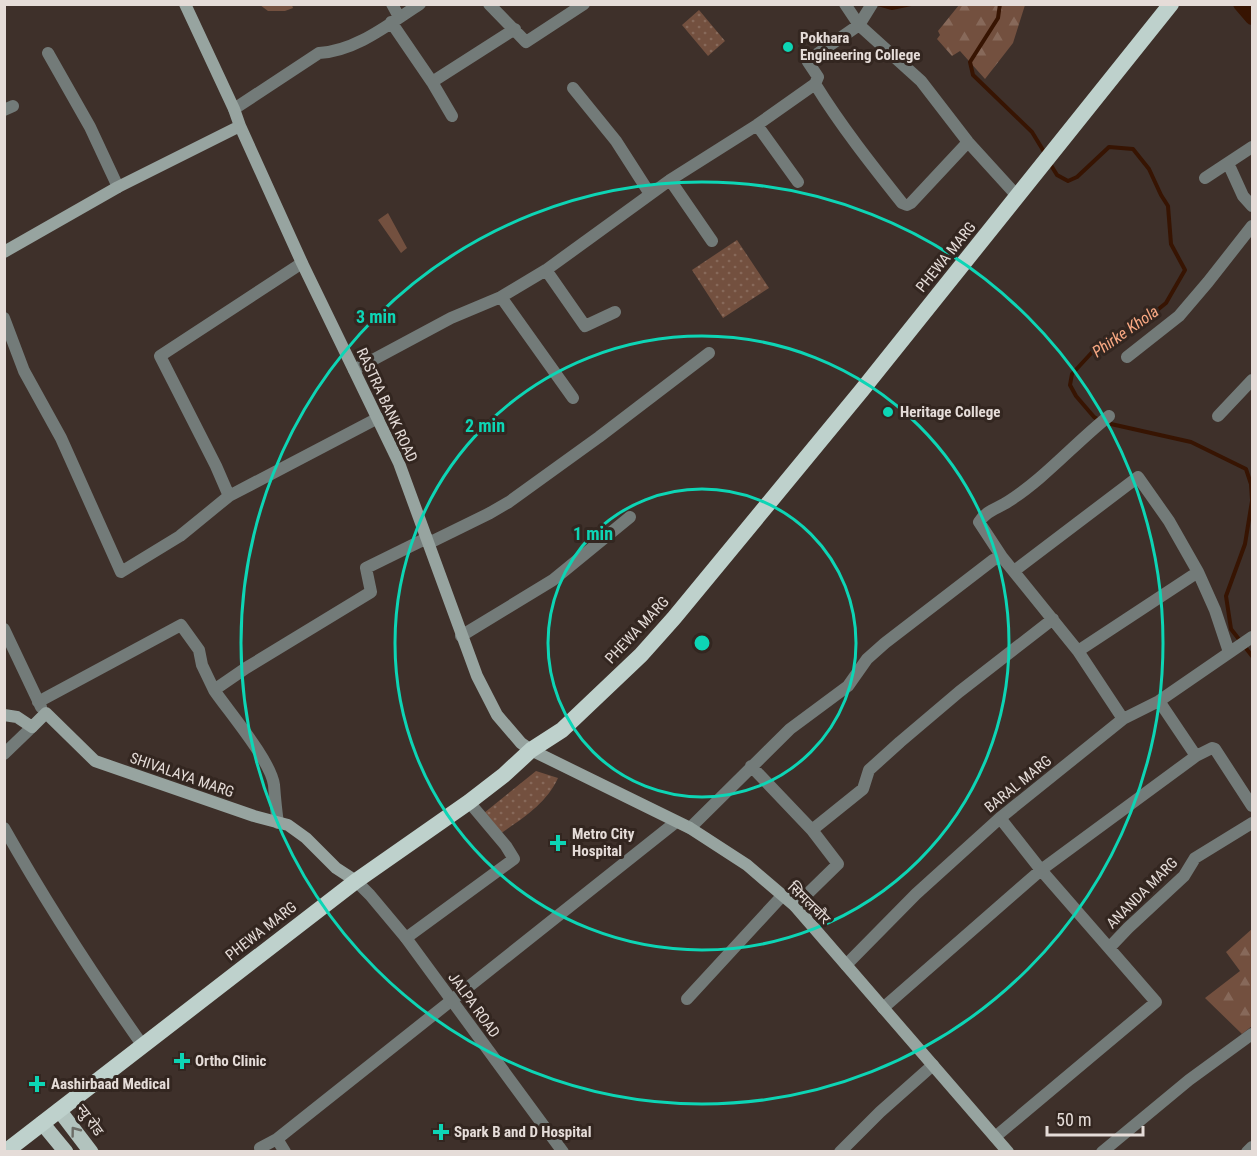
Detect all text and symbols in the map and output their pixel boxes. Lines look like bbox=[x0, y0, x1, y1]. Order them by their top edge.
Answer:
place label: Pokhara Engineering College bbox=[800, 29, 920, 64]
marker: Pokhara Engineering College bbox=[781, 40, 795, 54]
street label: PHEWA MARG bbox=[912, 218, 980, 296]
water label: Phirke Khola bbox=[1088, 302, 1162, 361]
text: 3 min bbox=[356, 306, 396, 327]
street label: RASTRA BANK ROAD bbox=[353, 345, 421, 465]
place label: Heritage College bbox=[900, 403, 1000, 421]
marker: Heritage College bbox=[881, 405, 895, 419]
text: 2 min bbox=[465, 415, 505, 436]
text: 1 min bbox=[573, 523, 613, 544]
street label: PHEWA MARG bbox=[601, 593, 673, 667]
centre of rings bbox=[692, 633, 712, 653]
street label: SHIVALAYA MARG bbox=[128, 749, 236, 801]
street label: BARAL MARG bbox=[981, 752, 1055, 816]
place label: Metro City Hospital bbox=[572, 825, 635, 860]
marker: Metro City Hospital bbox=[549, 834, 567, 852]
street label: ANANDA MARG bbox=[1103, 854, 1181, 932]
street label: सिमलचौर bbox=[784, 878, 835, 929]
street label: PHEWA MARG bbox=[222, 898, 300, 964]
street label: JALPA ROAD bbox=[444, 969, 504, 1041]
marker: Ortho Clinic bbox=[173, 1052, 191, 1070]
place label: Ortho Clinic bbox=[195, 1052, 267, 1070]
marker: Aashirbaad Medical bbox=[28, 1075, 46, 1093]
place label: Aashirbaad Medical bbox=[51, 1075, 170, 1093]
scale bar bbox=[1047, 1099, 1143, 1137]
street label: न्यु रोड bbox=[72, 1101, 108, 1141]
text: 50 m bbox=[1056, 1109, 1091, 1130]
marker: Spark B and D Hospital bbox=[432, 1123, 450, 1141]
place label: Spark B and D Hospital bbox=[454, 1123, 591, 1141]
one-way arrow bbox=[72, 1126, 83, 1137]

